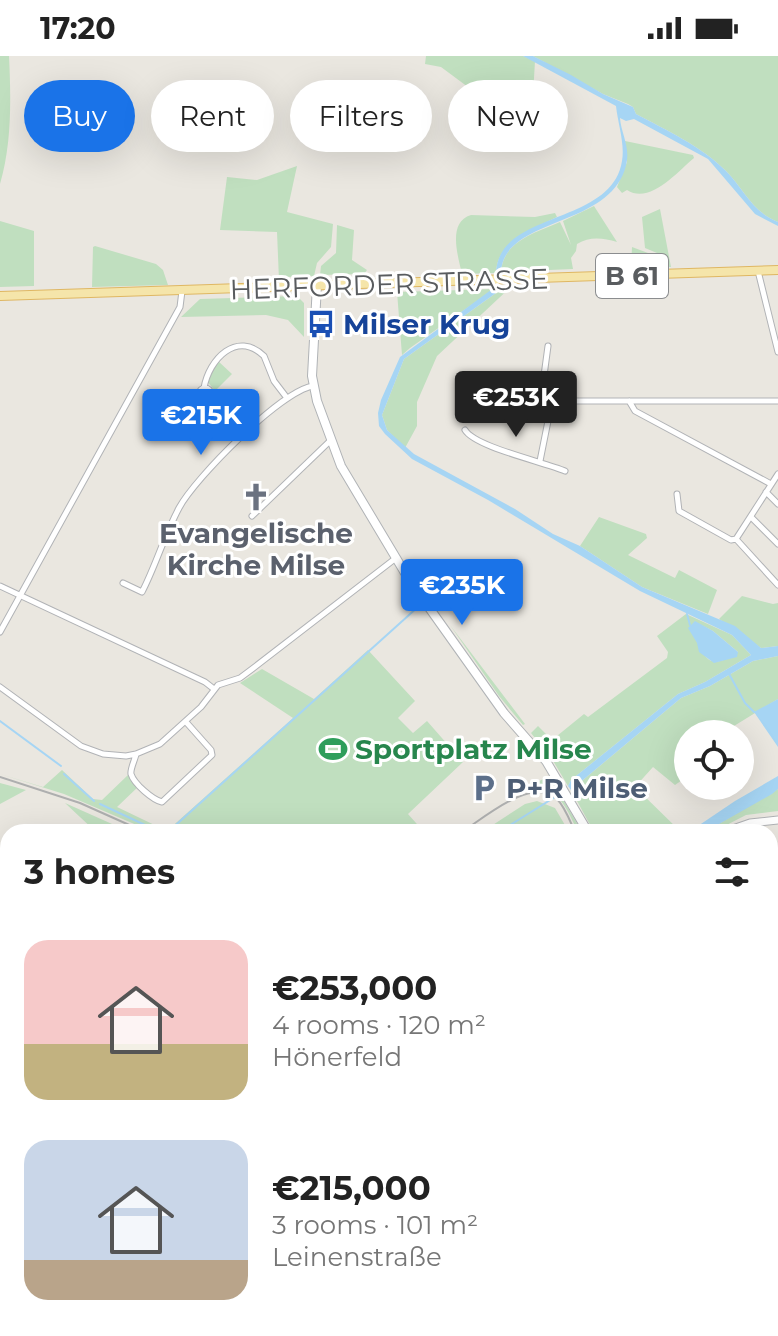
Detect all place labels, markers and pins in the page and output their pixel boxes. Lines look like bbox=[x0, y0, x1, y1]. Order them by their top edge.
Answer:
place label: Milser Krug bbox=[343, 307, 510, 341]
bus stop icon: Milser Krug bbox=[306, 309, 336, 339]
pin: €253K bbox=[460, 371, 572, 439]
pin: €215K bbox=[145, 389, 257, 457]
church icon: Evangelische Kirche Milse bbox=[241, 482, 271, 512]
place label: Evangelische Kirche Milse bbox=[159, 516, 353, 582]
pin: €235K bbox=[406, 559, 518, 627]
place label: Sportplatz Milse bbox=[355, 732, 592, 766]
sports icon: Sportplatz Milse bbox=[318, 734, 348, 764]
place label: P+R Milse bbox=[506, 771, 648, 805]
parking icon: P+R Milse bbox=[469, 773, 499, 803]

